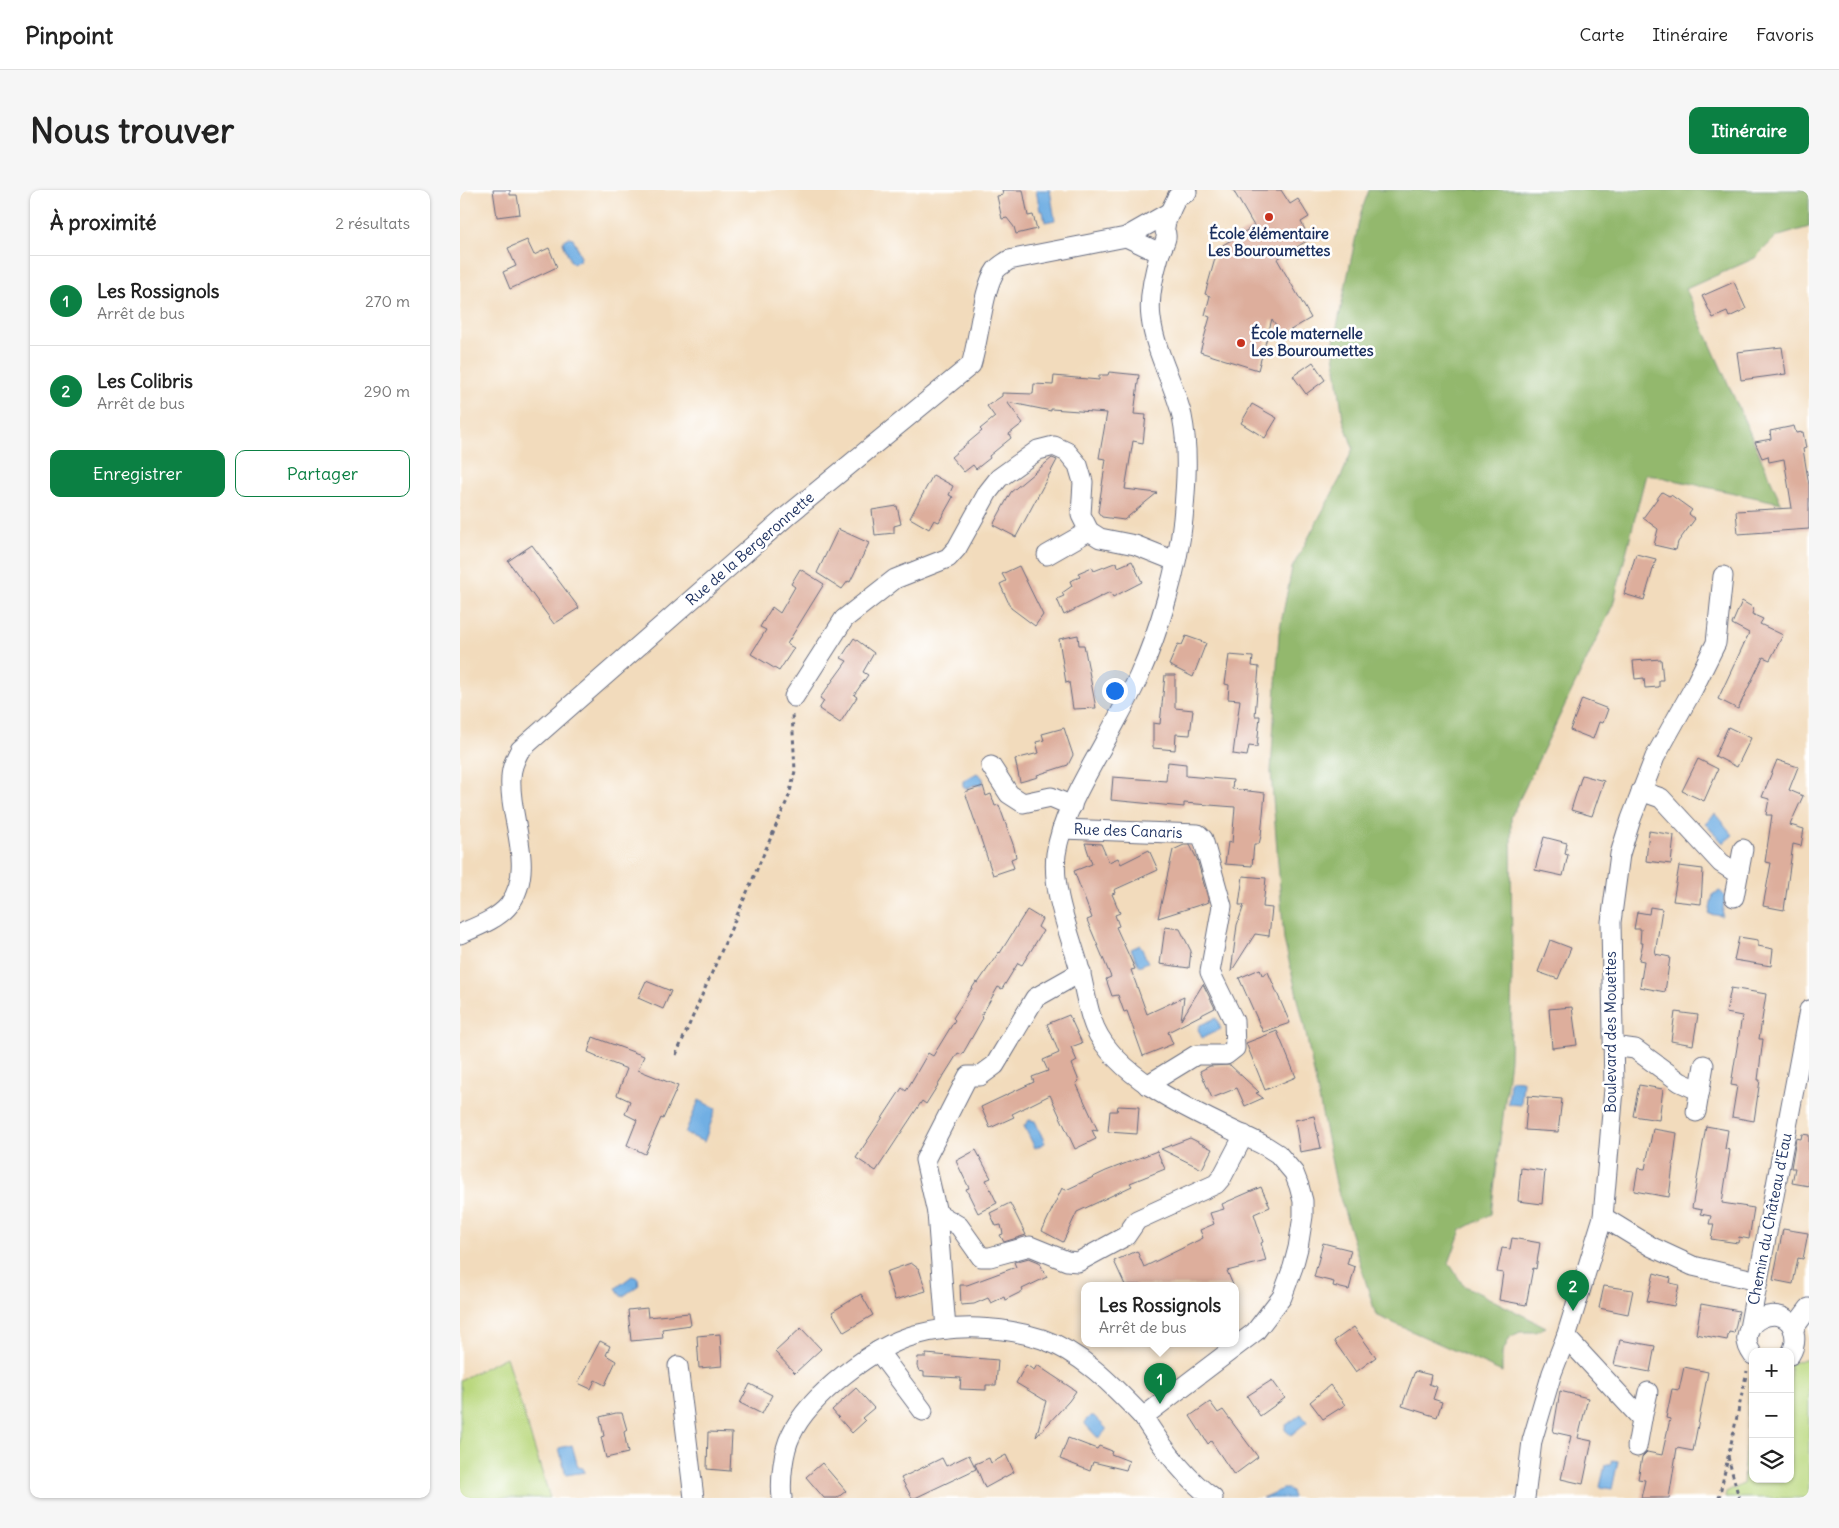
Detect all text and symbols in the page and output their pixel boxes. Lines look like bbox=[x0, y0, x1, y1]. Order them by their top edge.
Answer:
text: Pinpoint bbox=[25, 20, 113, 50]
text: Carte bbox=[1579, 23, 1624, 46]
text: Itinéraire bbox=[1652, 23, 1728, 46]
text: Favoris bbox=[1756, 23, 1814, 46]
button: Itinéraire bbox=[1689, 107, 1809, 154]
text: Nous trouver bbox=[30, 108, 234, 152]
text: À proximité bbox=[50, 209, 157, 236]
marker: École élémentaire Les Bouroumettes bbox=[1263, 211, 1275, 223]
text: 2 résultats bbox=[335, 213, 410, 233]
place label: École élémentaire Les Bouroumettes bbox=[1208, 223, 1330, 260]
text: Les Rossignols bbox=[97, 279, 220, 303]
text: 1 bbox=[63, 291, 69, 311]
text: 270 m bbox=[365, 291, 410, 311]
text: Arrêt de bus bbox=[97, 303, 185, 323]
place label: École maternelle Les Bouroumettes bbox=[1251, 323, 1374, 360]
marker: École maternelle Les Bouroumettes bbox=[1235, 337, 1247, 349]
text: Les Colibris bbox=[97, 369, 193, 393]
text: 2 bbox=[62, 381, 70, 401]
text: 290 m bbox=[364, 381, 410, 401]
text: Arrêt de bus bbox=[97, 393, 185, 413]
button: Enregistrer bbox=[50, 450, 225, 497]
button: Partager bbox=[235, 450, 410, 497]
street label: Rue de la Bergeronnette bbox=[682, 488, 818, 610]
your location bbox=[1102, 678, 1128, 704]
street label: Rue des Canaris bbox=[1073, 819, 1183, 842]
street label: Boulevard des Mouettes bbox=[1601, 951, 1620, 1113]
street label: Chemin du Château d'Eau bbox=[1743, 1131, 1796, 1307]
pin: 2 bbox=[1557, 1270, 1589, 1311]
popup bbox=[1081, 1282, 1239, 1347]
text: Les Rossignols bbox=[1099, 1293, 1221, 1317]
text: Arrêt de bus bbox=[1099, 1317, 1187, 1337]
map controls bbox=[1749, 1348, 1794, 1483]
button: + bbox=[1749, 1348, 1794, 1393]
pin: 1 bbox=[1144, 1363, 1176, 1404]
button: − bbox=[1749, 1393, 1794, 1438]
button: layers bbox=[1749, 1438, 1794, 1483]

